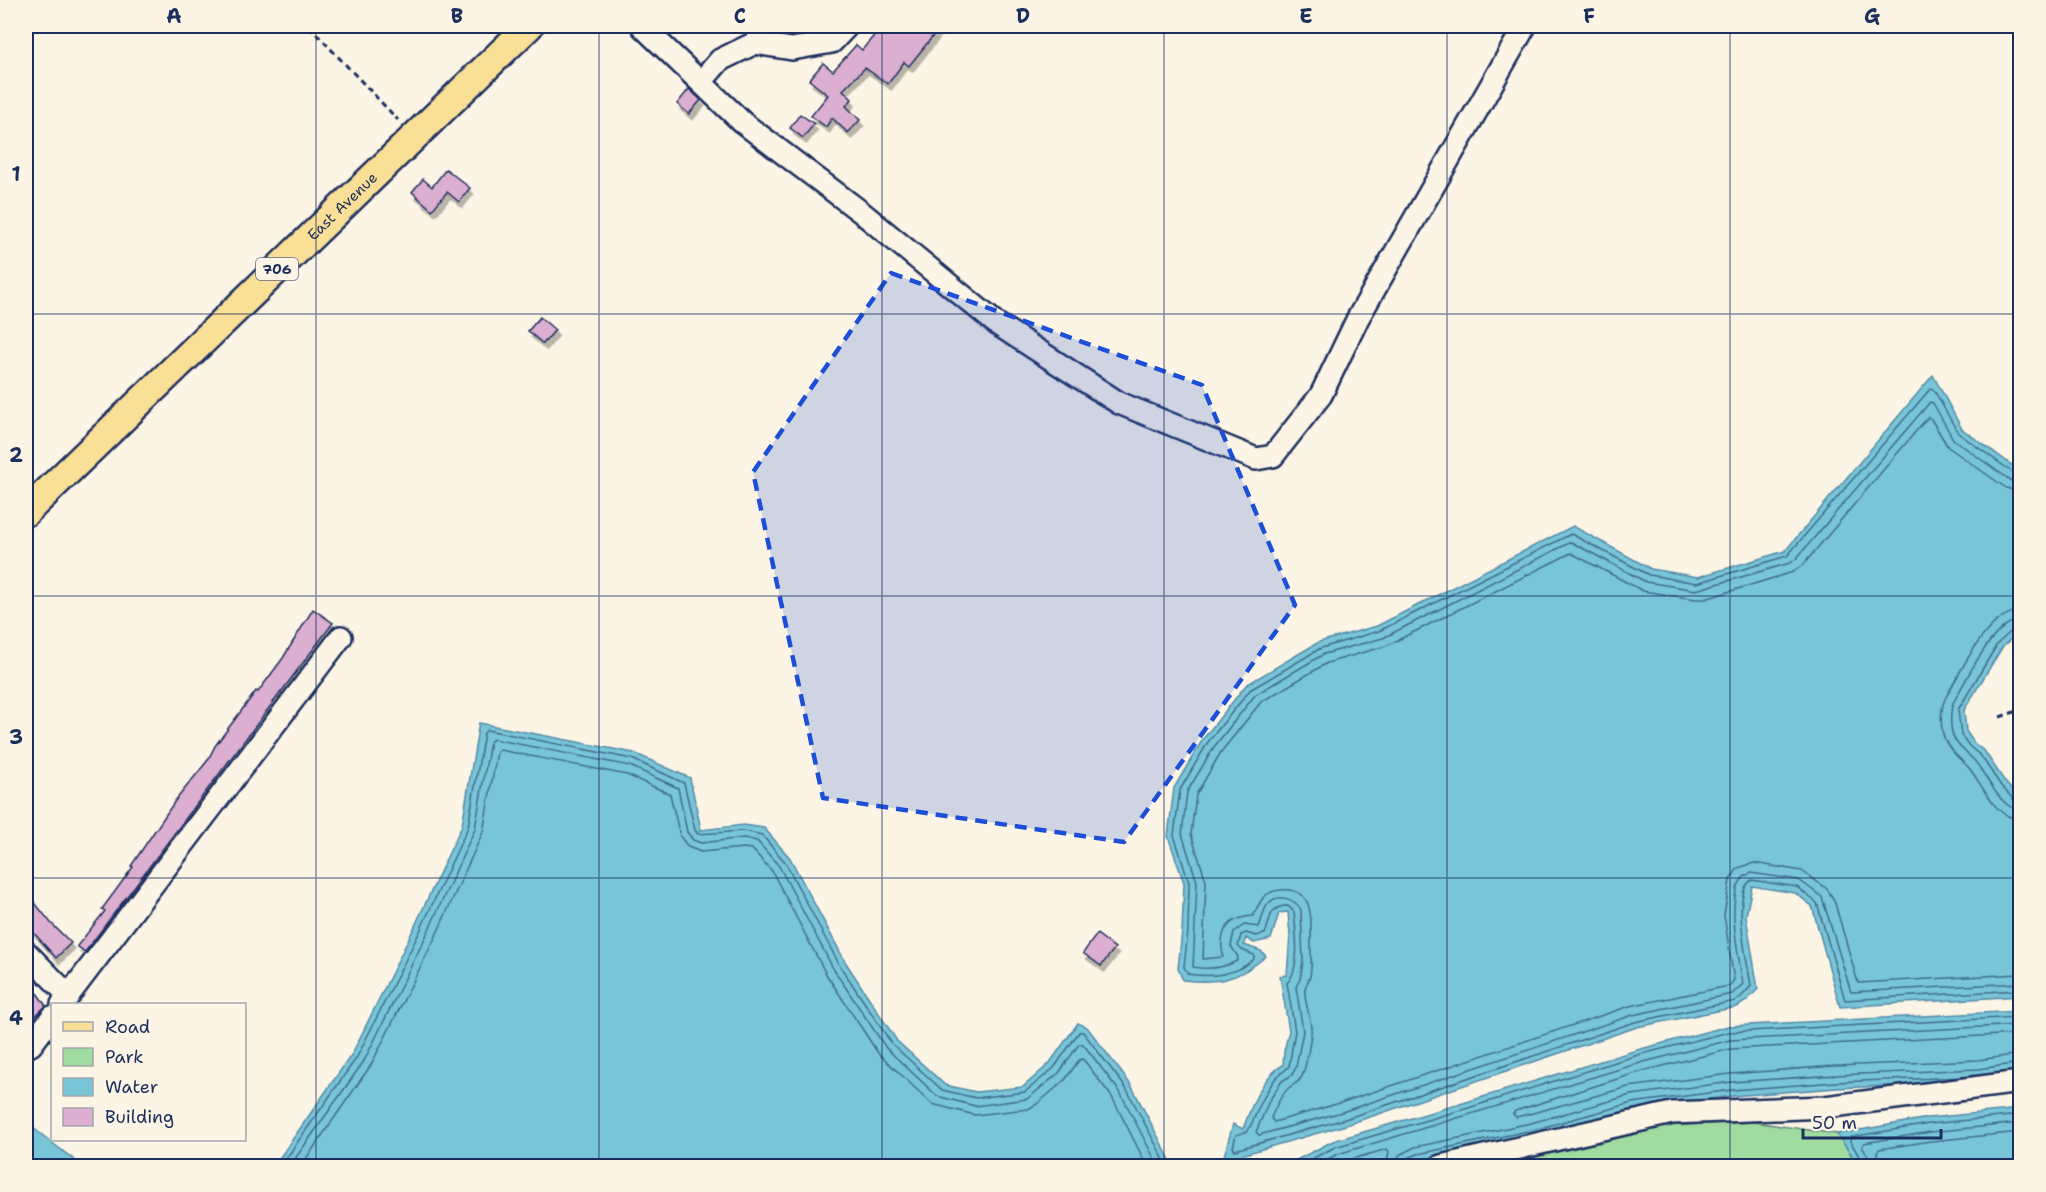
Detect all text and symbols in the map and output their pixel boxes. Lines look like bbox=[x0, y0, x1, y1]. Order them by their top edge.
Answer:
text: A bbox=[166, 3, 182, 29]
text: B bbox=[451, 3, 463, 29]
text: C bbox=[734, 3, 746, 29]
text: D bbox=[1016, 3, 1030, 29]
text: E bbox=[1299, 3, 1313, 29]
text: F bbox=[1583, 3, 1595, 29]
text: G bbox=[1864, 3, 1880, 29]
text: 1 bbox=[11, 161, 21, 187]
street label: East Avenue bbox=[303, 168, 382, 245]
road number: 706 bbox=[256, 258, 298, 280]
text: 2 bbox=[9, 442, 23, 468]
text: 3 bbox=[9, 724, 23, 750]
legend bbox=[51, 1003, 246, 1141]
text: 4 bbox=[9, 1005, 23, 1031]
text: Road bbox=[105, 1015, 150, 1039]
text: Park bbox=[105, 1045, 144, 1069]
text: Water bbox=[105, 1075, 158, 1099]
scale bar bbox=[1803, 1102, 1941, 1140]
text: Building bbox=[105, 1105, 174, 1129]
text: 50 m bbox=[1812, 1111, 1857, 1135]

